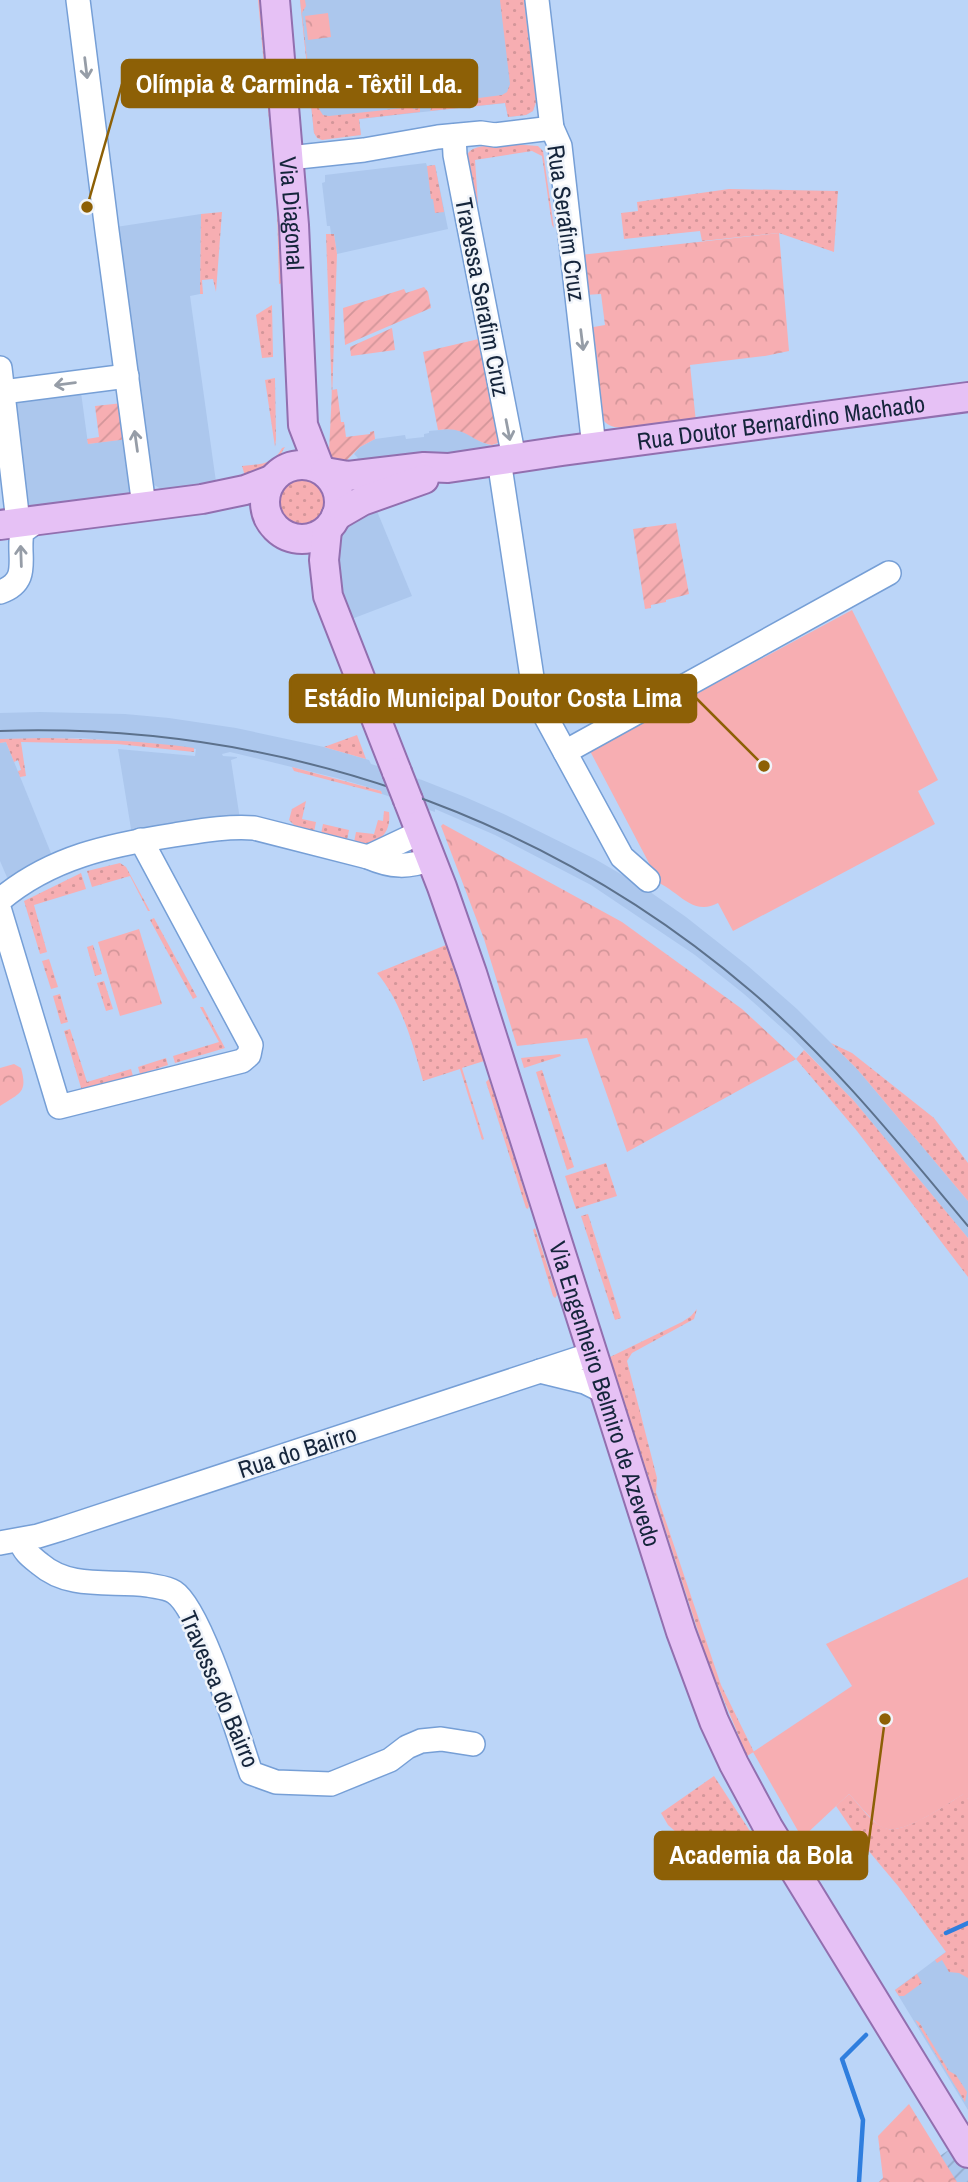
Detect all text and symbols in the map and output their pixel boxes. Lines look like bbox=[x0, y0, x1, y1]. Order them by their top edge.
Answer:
one-way arrow bbox=[80, 56, 93, 79]
callout: Olímpia & Carminda - Têxtil Lda. bbox=[122, 60, 477, 107]
text: Olímpia & Carminda - Têxtil Lda. bbox=[136, 66, 462, 101]
street label: Rua Serafim Cruz bbox=[540, 143, 594, 303]
street label: Via Diagonal bbox=[272, 155, 312, 271]
street label: Travessa Serafim Cruz bbox=[448, 195, 518, 399]
one-way arrow bbox=[576, 329, 589, 351]
one-way arrow bbox=[54, 378, 77, 391]
street label: Rua Doutor Bernardino Machado bbox=[635, 387, 927, 457]
one-way arrow bbox=[502, 418, 515, 441]
one-way arrow bbox=[129, 430, 142, 453]
one-way arrow bbox=[15, 545, 28, 568]
callout: Estádio Municipal Doutor Costa Lima bbox=[290, 675, 696, 722]
text: Estádio Municipal Doutor Costa Lima bbox=[304, 680, 682, 715]
street label: Via Engenheiro Belmiro de Azevedo bbox=[542, 1237, 669, 1550]
street label: Rua do Bairro bbox=[234, 1417, 360, 1485]
street label: Travessa do Bairro bbox=[173, 1606, 267, 1772]
callout: Academia da Bola bbox=[655, 1832, 867, 1879]
text: Academia da Bola bbox=[669, 1837, 853, 1872]

